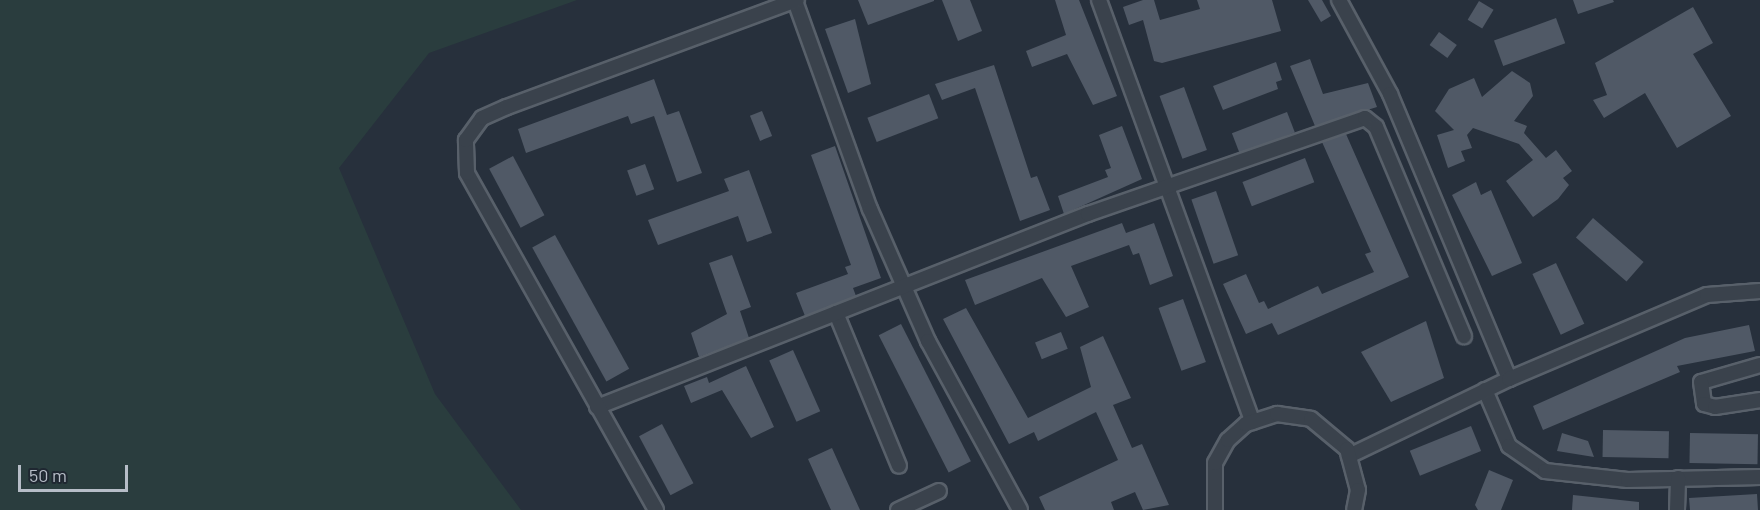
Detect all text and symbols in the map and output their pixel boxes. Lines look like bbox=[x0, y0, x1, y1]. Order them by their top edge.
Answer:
scale bar bbox=[21, 453, 130, 491]
text: 50 m bbox=[29, 464, 67, 486]

